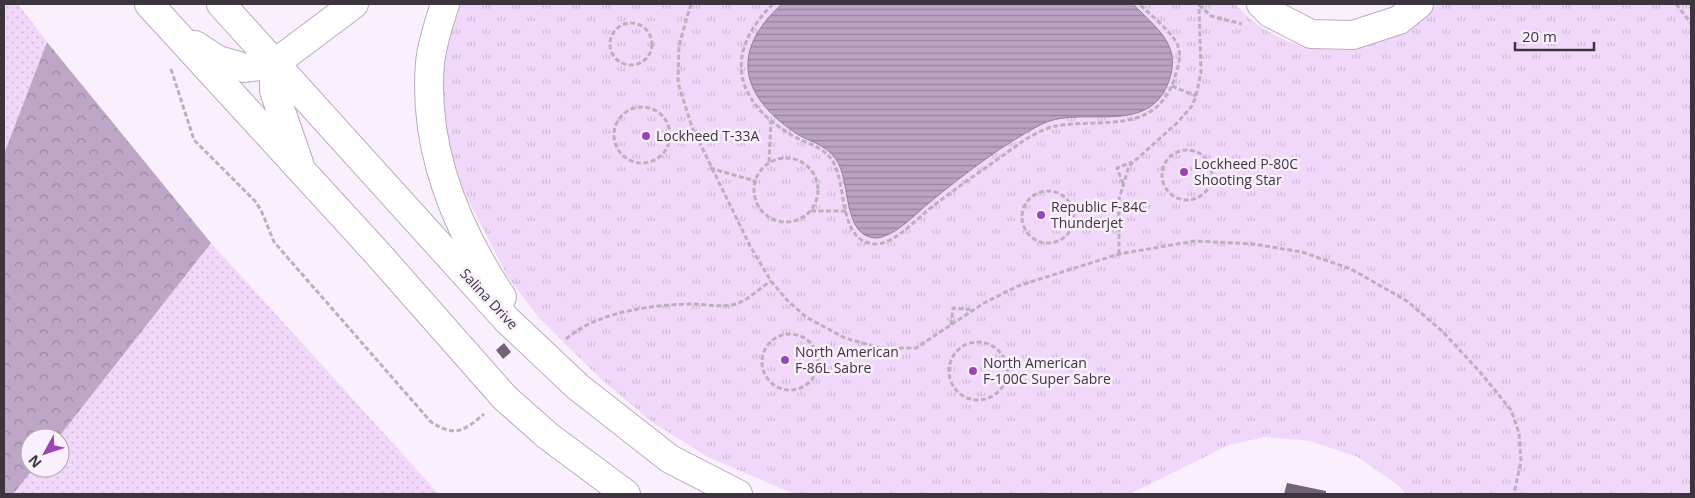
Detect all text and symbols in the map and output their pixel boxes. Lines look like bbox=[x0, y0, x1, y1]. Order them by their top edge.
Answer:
scale bar bbox=[1515, 20, 1594, 52]
text: 20 m bbox=[1522, 26, 1557, 46]
place label: Lockheed T-33A bbox=[656, 126, 760, 145]
marker: Lockheed T-33A bbox=[640, 130, 652, 142]
place label: Lockheed P-80C Shooting Star bbox=[1194, 154, 1298, 189]
marker: Lockheed P-80C Shooting Star bbox=[1178, 166, 1190, 178]
place label: Republic F-84C Thunderjet bbox=[1051, 197, 1147, 232]
marker: Republic F-84C Thunderjet bbox=[1035, 209, 1047, 221]
street label: Salina Drive bbox=[456, 264, 523, 333]
place label: North American F-86L Sabre bbox=[795, 342, 899, 377]
place label: North American F-100C Super Sabre bbox=[983, 353, 1111, 388]
marker: North American F-86L Sabre bbox=[779, 354, 791, 366]
marker: North American F-100C Super Sabre bbox=[967, 365, 979, 377]
north arrow bbox=[20, 428, 70, 478]
text: N bbox=[24, 451, 46, 472]

